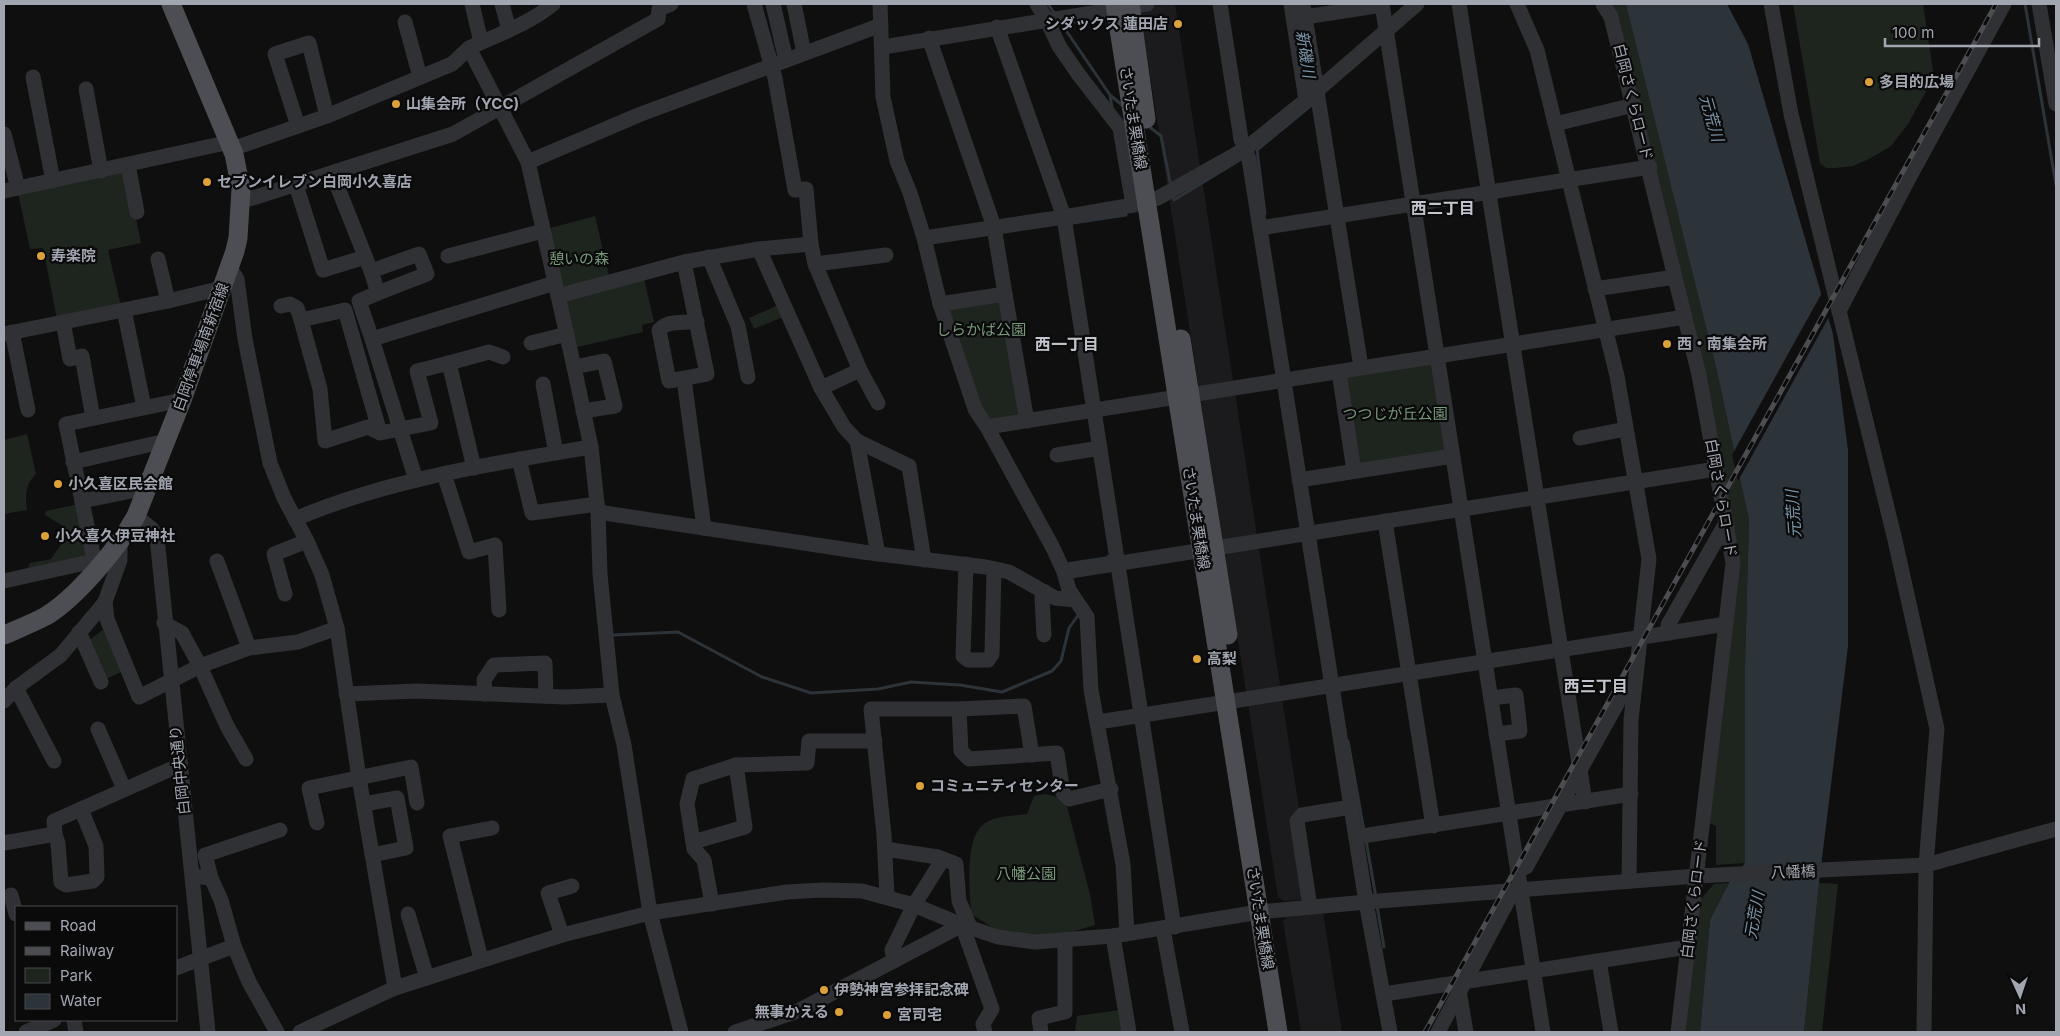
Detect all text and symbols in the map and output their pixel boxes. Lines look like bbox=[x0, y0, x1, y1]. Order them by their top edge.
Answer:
place label: シダックス 蓮田店 bbox=[1045, 14, 1168, 33]
scale bar bbox=[1885, 15, 2039, 47]
marker: シダックス 蓮田店 bbox=[1172, 18, 1184, 30]
text: 100 m bbox=[1892, 23, 1934, 42]
water label: 新磯川 bbox=[1292, 29, 1320, 81]
street label: 白岡さくらロード bbox=[1610, 41, 1657, 162]
street label: さいたま栗橋線 bbox=[1116, 65, 1151, 171]
place label: 多目的広場 bbox=[1879, 72, 1954, 91]
marker: 多目的広場 bbox=[1863, 76, 1875, 88]
water label: 元荒川 bbox=[1696, 92, 1729, 146]
place label: 山集会所（YCC) bbox=[406, 94, 519, 113]
marker: 山集会所（YCC) bbox=[390, 98, 402, 110]
place label: セブンイレブン白岡小久喜店 bbox=[217, 172, 412, 191]
marker: セブンイレブン白岡小久喜店 bbox=[201, 176, 213, 188]
district label: 西二丁目 bbox=[1411, 198, 1475, 218]
place label: 寿楽院 bbox=[51, 246, 96, 265]
park label: 憩いの森 bbox=[549, 249, 609, 268]
marker: 寿楽院 bbox=[35, 250, 47, 262]
street label: 白岡停車場南新宿線 bbox=[169, 280, 233, 414]
park label: しらかば公園 bbox=[936, 320, 1026, 339]
district label: 西一丁目 bbox=[1035, 334, 1099, 354]
place label: 西・南集会所 bbox=[1677, 334, 1767, 353]
marker: 西・南集会所 bbox=[1661, 338, 1673, 350]
park label: つつじが丘公園 bbox=[1342, 404, 1448, 423]
street label: 白岡さくらロード bbox=[1702, 437, 1741, 559]
street label: さいたま栗橋線 bbox=[1179, 465, 1214, 571]
place label: 小久喜区民会館 bbox=[68, 474, 173, 493]
marker: 小久喜区民会館 bbox=[52, 478, 64, 490]
water label: 元荒川 bbox=[1781, 487, 1805, 539]
place label: 小久喜久伊豆神社 bbox=[55, 526, 175, 545]
marker: 小久喜久伊豆神社 bbox=[39, 530, 51, 542]
place label: 高梨 bbox=[1207, 649, 1237, 668]
marker: 高梨 bbox=[1191, 653, 1203, 665]
district label: 西三丁目 bbox=[1564, 676, 1628, 696]
street label: 白岡中央通り bbox=[165, 724, 194, 816]
place label: コミュニティセンター bbox=[930, 776, 1079, 795]
marker: コミュニティセンター bbox=[914, 780, 926, 792]
street label: 白岡さくらロード bbox=[1677, 838, 1710, 960]
street label: 八幡橋 bbox=[1770, 861, 1816, 882]
park label: 八幡公園 bbox=[996, 864, 1056, 883]
street label: さいたま栗橋線 bbox=[1243, 865, 1278, 971]
water label: 元荒川 bbox=[1740, 888, 1768, 940]
legend bbox=[15, 906, 178, 1021]
text: Road bbox=[60, 916, 96, 935]
text: Railway bbox=[60, 941, 115, 960]
text: Park bbox=[60, 966, 93, 985]
north arrow bbox=[1995, 971, 2045, 1021]
place label: 伊勢神宮参拝記念碑 bbox=[834, 980, 969, 999]
marker: 伊勢神宮参拝記念碑 bbox=[818, 984, 830, 996]
text: Water bbox=[60, 991, 102, 1010]
text: N bbox=[2015, 1001, 2026, 1018]
place label: 無事かえる bbox=[754, 1002, 829, 1021]
place label: 宮司宅 bbox=[897, 1005, 942, 1024]
marker: 無事かえる bbox=[833, 1006, 845, 1018]
marker: 宮司宅 bbox=[881, 1009, 893, 1021]

